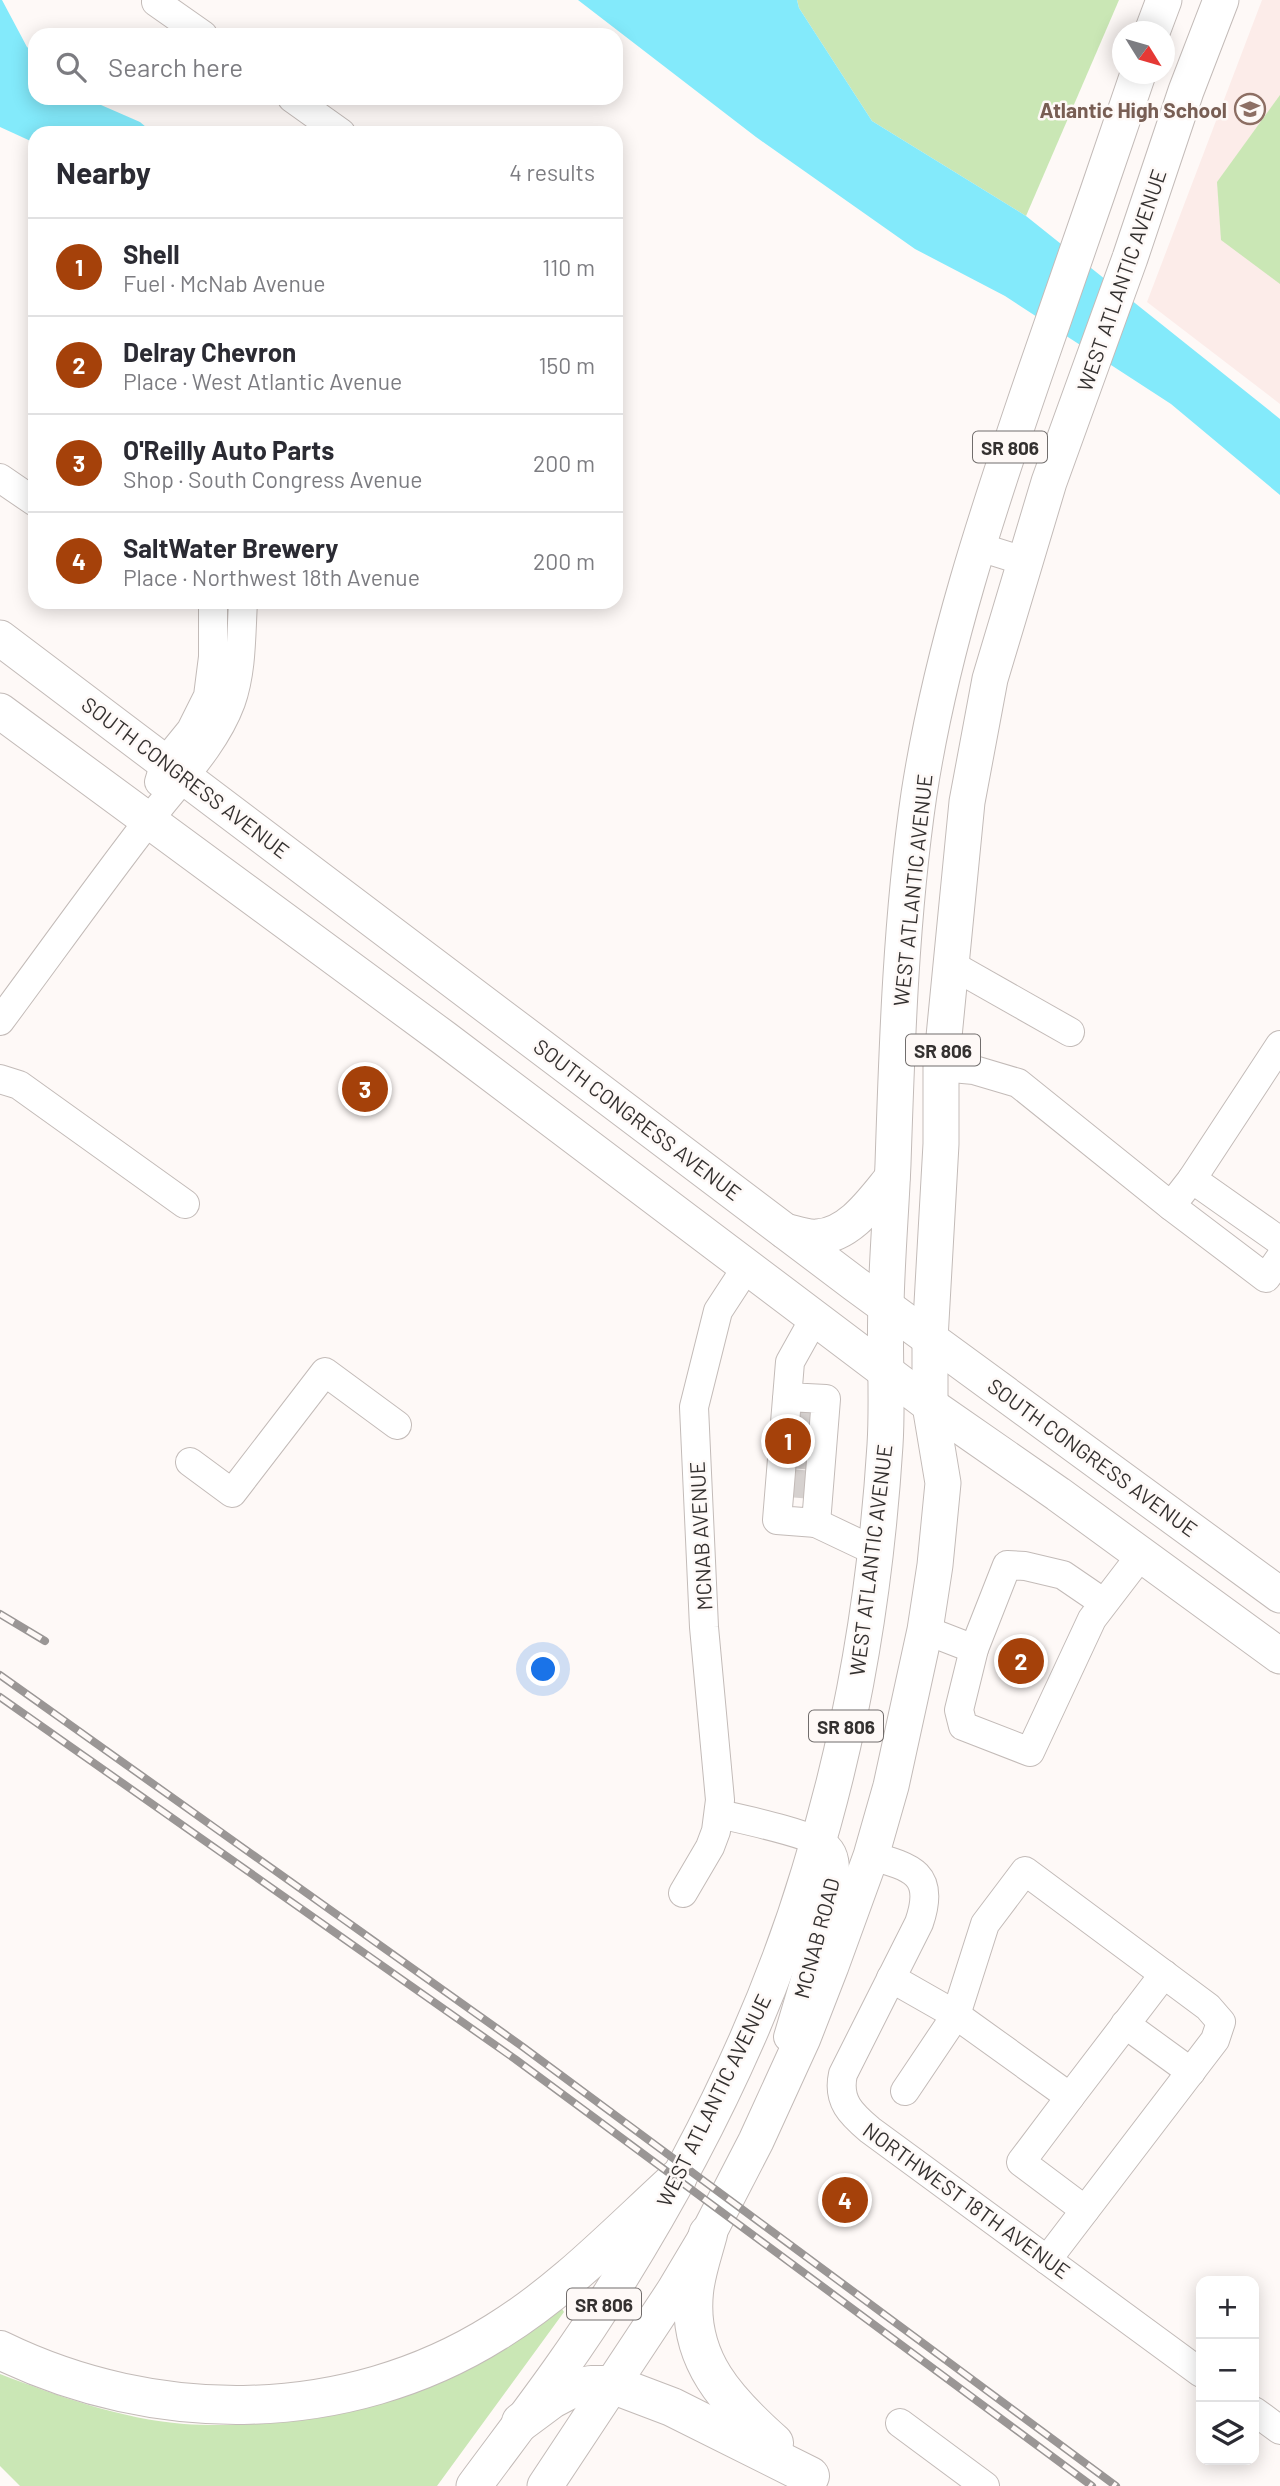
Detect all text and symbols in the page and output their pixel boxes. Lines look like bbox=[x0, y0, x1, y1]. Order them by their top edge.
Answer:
north arrow bbox=[1112, 21, 1175, 84]
search box bbox=[28, 28, 623, 105]
icon: search bbox=[52, 48, 90, 86]
text: Search here bbox=[108, 51, 243, 82]
school or university icon: Atlantic High School bbox=[1233, 92, 1267, 126]
place label: Atlantic High School bbox=[1039, 97, 1227, 122]
text: Nearby bbox=[56, 154, 151, 190]
text: 4 results bbox=[509, 158, 595, 186]
street label: WEST ATLANTIC AVENUE bbox=[1071, 166, 1171, 394]
text: Shell bbox=[123, 238, 180, 269]
text: 1 bbox=[75, 253, 83, 281]
text: 110 m bbox=[542, 253, 595, 281]
text: Fuel · McNab Avenue bbox=[123, 269, 326, 297]
text: Delray Chevron bbox=[123, 336, 296, 367]
text: 2 bbox=[73, 351, 85, 379]
text: 150 m bbox=[539, 351, 595, 379]
text: Place · West Atlantic Avenue bbox=[123, 367, 402, 395]
road number: SR 806 bbox=[973, 432, 1047, 462]
text: O'Reilly Auto Parts bbox=[123, 434, 334, 465]
text: 3 bbox=[73, 449, 85, 477]
text: 200 m bbox=[533, 449, 595, 477]
text: Shop · South Congress Avenue bbox=[123, 465, 423, 493]
text: SaltWater Brewery bbox=[123, 532, 338, 563]
text: 4 bbox=[72, 547, 86, 575]
text: 200 m bbox=[533, 547, 595, 575]
text: Place · Northwest 18th Avenue bbox=[123, 563, 420, 591]
street label: SOUTH CONGRESS AVENUE bbox=[77, 691, 295, 863]
street label: WEST ATLANTIC AVENUE bbox=[887, 773, 937, 1007]
street label: SOUTH CONGRESS AVENUE bbox=[529, 1033, 747, 1205]
road number: SR 806 bbox=[906, 1034, 980, 1066]
pin: 3 bbox=[342, 1063, 388, 1115]
street label: SOUTH CONGRESS AVENUE bbox=[983, 1373, 1203, 1541]
pin: 1 bbox=[765, 1415, 811, 1467]
street label: WEST ATLANTIC AVENUE bbox=[843, 1443, 897, 1677]
street label: MCNAB AVENUE bbox=[684, 1461, 716, 1611]
pin: 2 bbox=[998, 1635, 1044, 1687]
your location bbox=[526, 1652, 560, 1686]
road number: SR 806 bbox=[809, 1710, 883, 1742]
street label: MCNAB ROAD bbox=[788, 1875, 844, 2001]
street label: WEST ATLANTIC AVENUE bbox=[651, 1990, 775, 2210]
street label: NORTHWEST 18TH AVENUE bbox=[859, 2116, 1075, 2284]
pin: 4 bbox=[822, 2174, 868, 2226]
map controls bbox=[1196, 2276, 1259, 2465]
button: + bbox=[1196, 2276, 1259, 2339]
road number: SR 806 bbox=[567, 2288, 641, 2320]
button: − bbox=[1196, 2339, 1259, 2402]
button: layers bbox=[1196, 2402, 1259, 2465]

